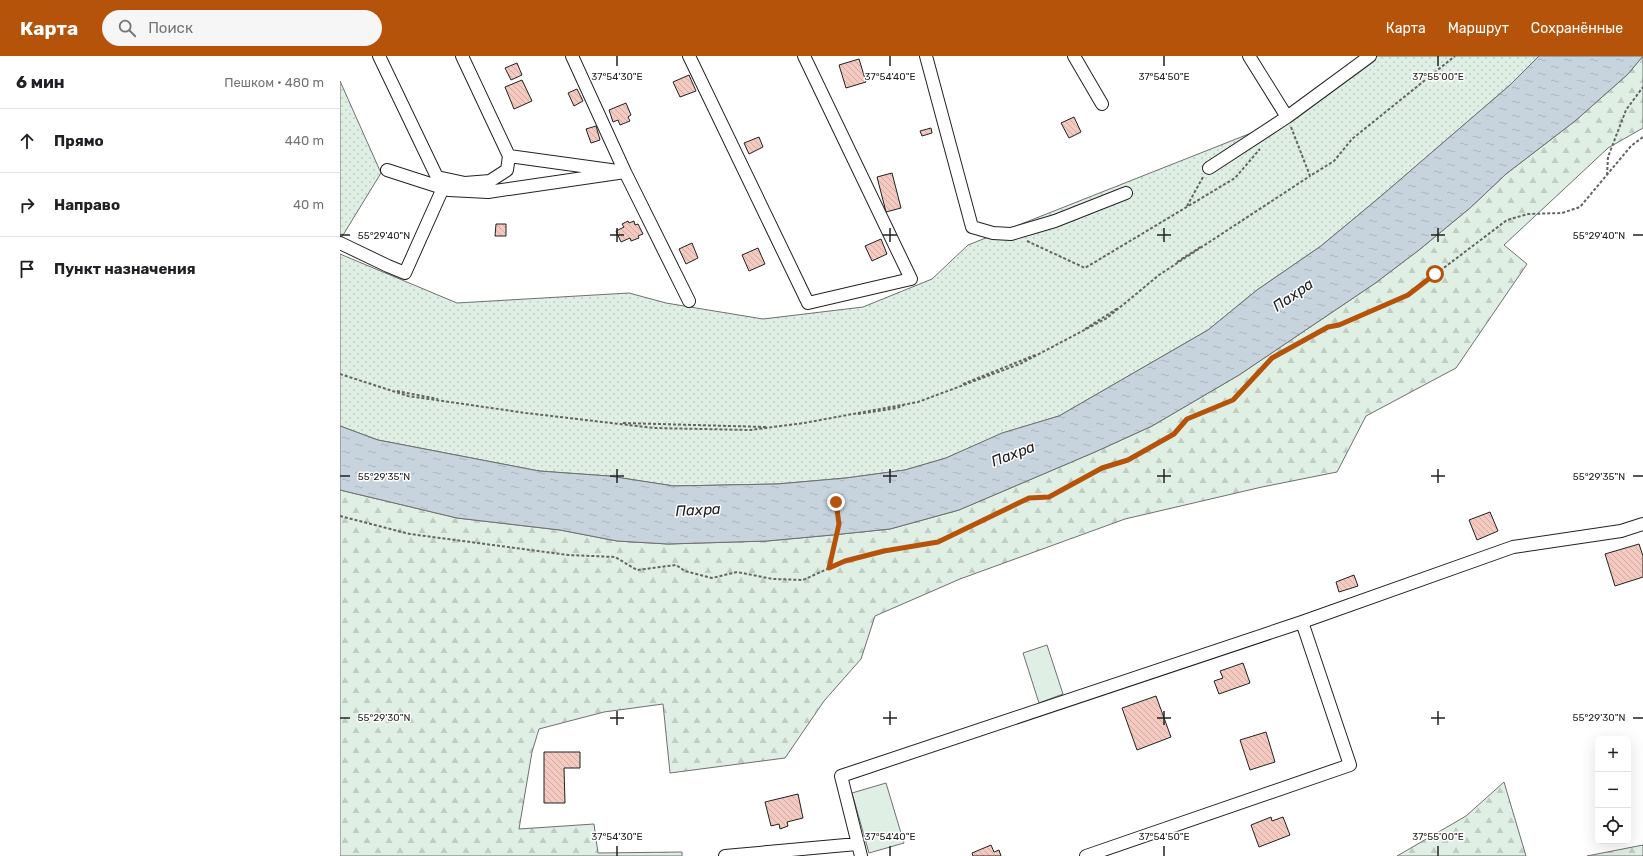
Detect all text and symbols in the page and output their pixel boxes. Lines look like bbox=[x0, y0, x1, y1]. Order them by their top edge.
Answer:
search box bbox=[102, 10, 382, 46]
text: Карта bbox=[20, 17, 78, 40]
icon: search bbox=[116, 17, 138, 39]
text: Поиск bbox=[148, 19, 193, 37]
text: Карта bbox=[1386, 20, 1426, 37]
text: Маршрут bbox=[1448, 20, 1509, 37]
text: Сохранённые bbox=[1531, 20, 1623, 37]
text: 37°54'30"E bbox=[591, 71, 643, 83]
text: 37°54'40"E bbox=[865, 71, 915, 83]
text: 37°54'50"E bbox=[1138, 71, 1190, 83]
text: 37°55'00"E bbox=[1412, 71, 1464, 83]
text: 6 мин bbox=[16, 72, 65, 92]
text: Пешком · 480 m bbox=[224, 75, 324, 90]
icon: ahead bbox=[16, 130, 38, 152]
text: Прямо bbox=[54, 132, 104, 150]
text: 440 m bbox=[285, 133, 324, 148]
icon: right bbox=[16, 194, 38, 216]
text: Направо bbox=[54, 196, 120, 214]
text: 40 m bbox=[293, 197, 324, 212]
text: 55°29'40"N bbox=[358, 230, 410, 242]
text: 55°29'40"N bbox=[1573, 230, 1625, 242]
icon: arrive bbox=[16, 258, 38, 280]
text: Пункт назначения bbox=[54, 260, 196, 278]
route start bbox=[1426, 265, 1444, 283]
water label: Пахра bbox=[1269, 275, 1317, 315]
water label: Пахра bbox=[989, 437, 1038, 471]
text: 55°29'35"N bbox=[358, 471, 410, 483]
text: 55°29'35"N bbox=[1573, 471, 1625, 483]
route end bbox=[827, 493, 845, 511]
water label: Пахра bbox=[675, 500, 721, 520]
text: 55°29'30"N bbox=[358, 712, 410, 724]
text: 55°29'30"N bbox=[1573, 712, 1625, 724]
map controls bbox=[1595, 736, 1631, 844]
button: + bbox=[1595, 736, 1631, 772]
button: − bbox=[1595, 772, 1631, 808]
button: locate bbox=[1595, 808, 1631, 844]
text: 37°54'30"E bbox=[591, 831, 643, 843]
text: 37°54'40"E bbox=[865, 831, 915, 843]
text: 37°54'50"E bbox=[1138, 831, 1190, 843]
text: 37°55'00"E bbox=[1412, 831, 1464, 843]

